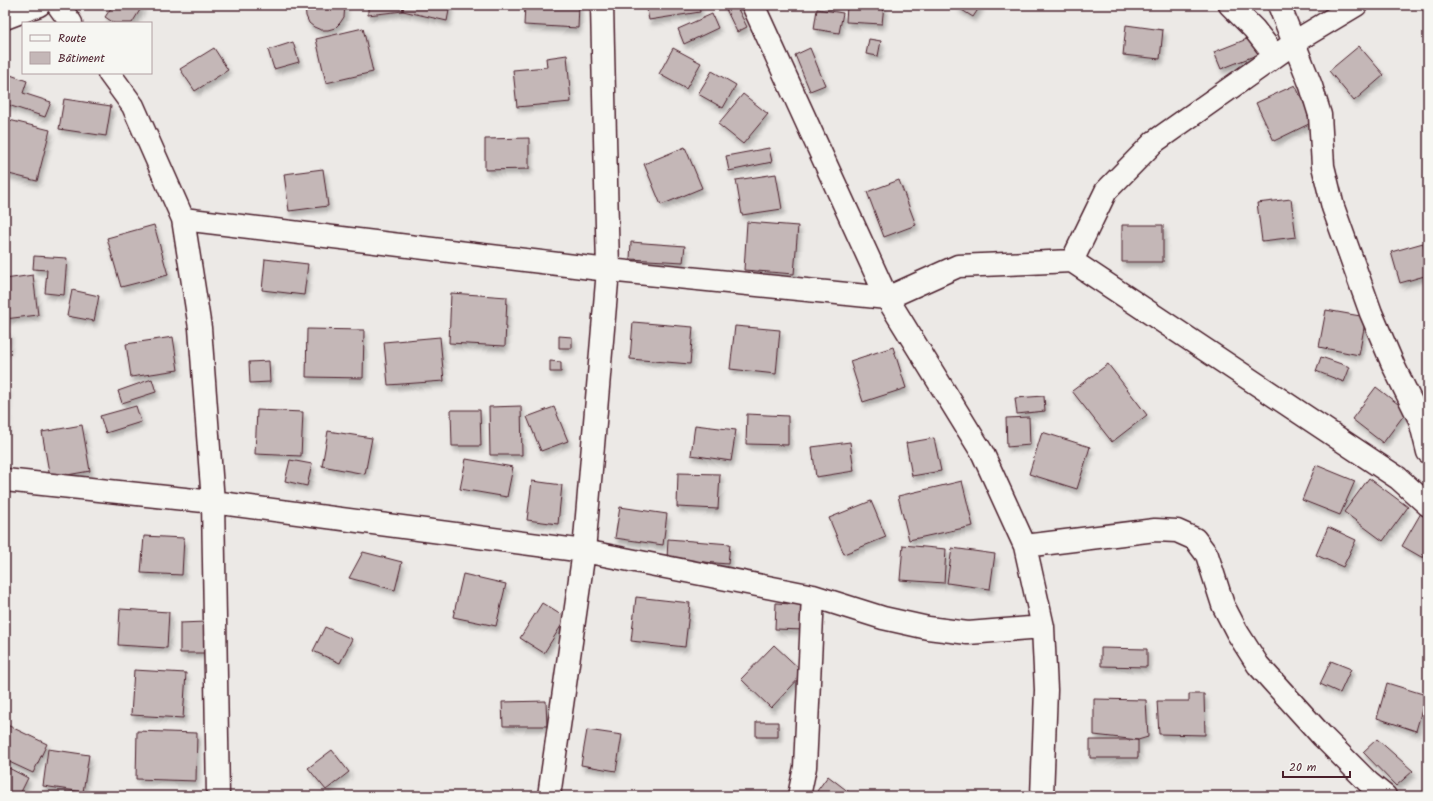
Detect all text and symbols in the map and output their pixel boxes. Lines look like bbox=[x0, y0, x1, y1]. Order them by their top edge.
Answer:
legend bbox=[22, 22, 152, 74]
text: Route bbox=[58, 29, 87, 48]
text: Bâtiment bbox=[58, 49, 105, 68]
scale bar bbox=[1283, 753, 1350, 779]
text: 20 m bbox=[1289, 758, 1317, 777]

